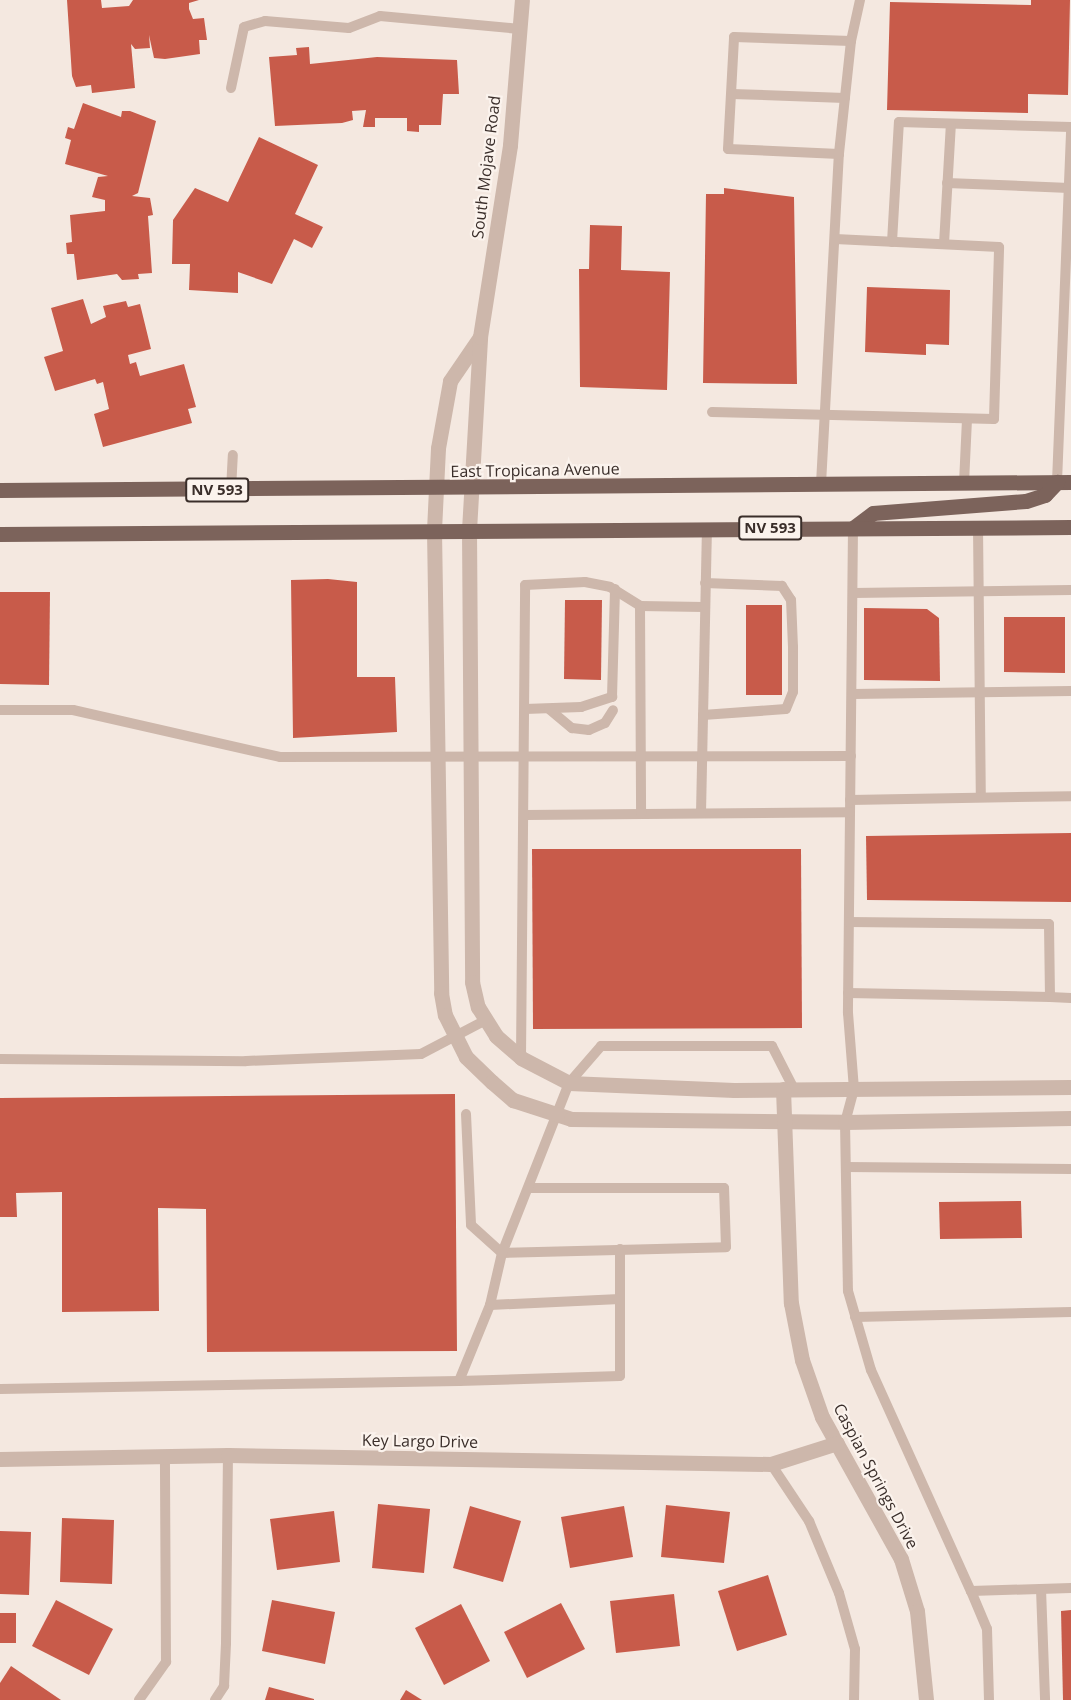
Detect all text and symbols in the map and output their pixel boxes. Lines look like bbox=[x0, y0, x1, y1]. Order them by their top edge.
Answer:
street label: South Mojave Road bbox=[468, 94, 504, 240]
street label: East Tropicana Avenue bbox=[450, 459, 620, 481]
road number: NV 593 bbox=[184, 478, 250, 502]
road number: NV 593 bbox=[737, 516, 803, 540]
street label: Caspian Springs Drive bbox=[830, 1400, 922, 1552]
street label: Key Largo Drive bbox=[362, 1430, 478, 1452]

